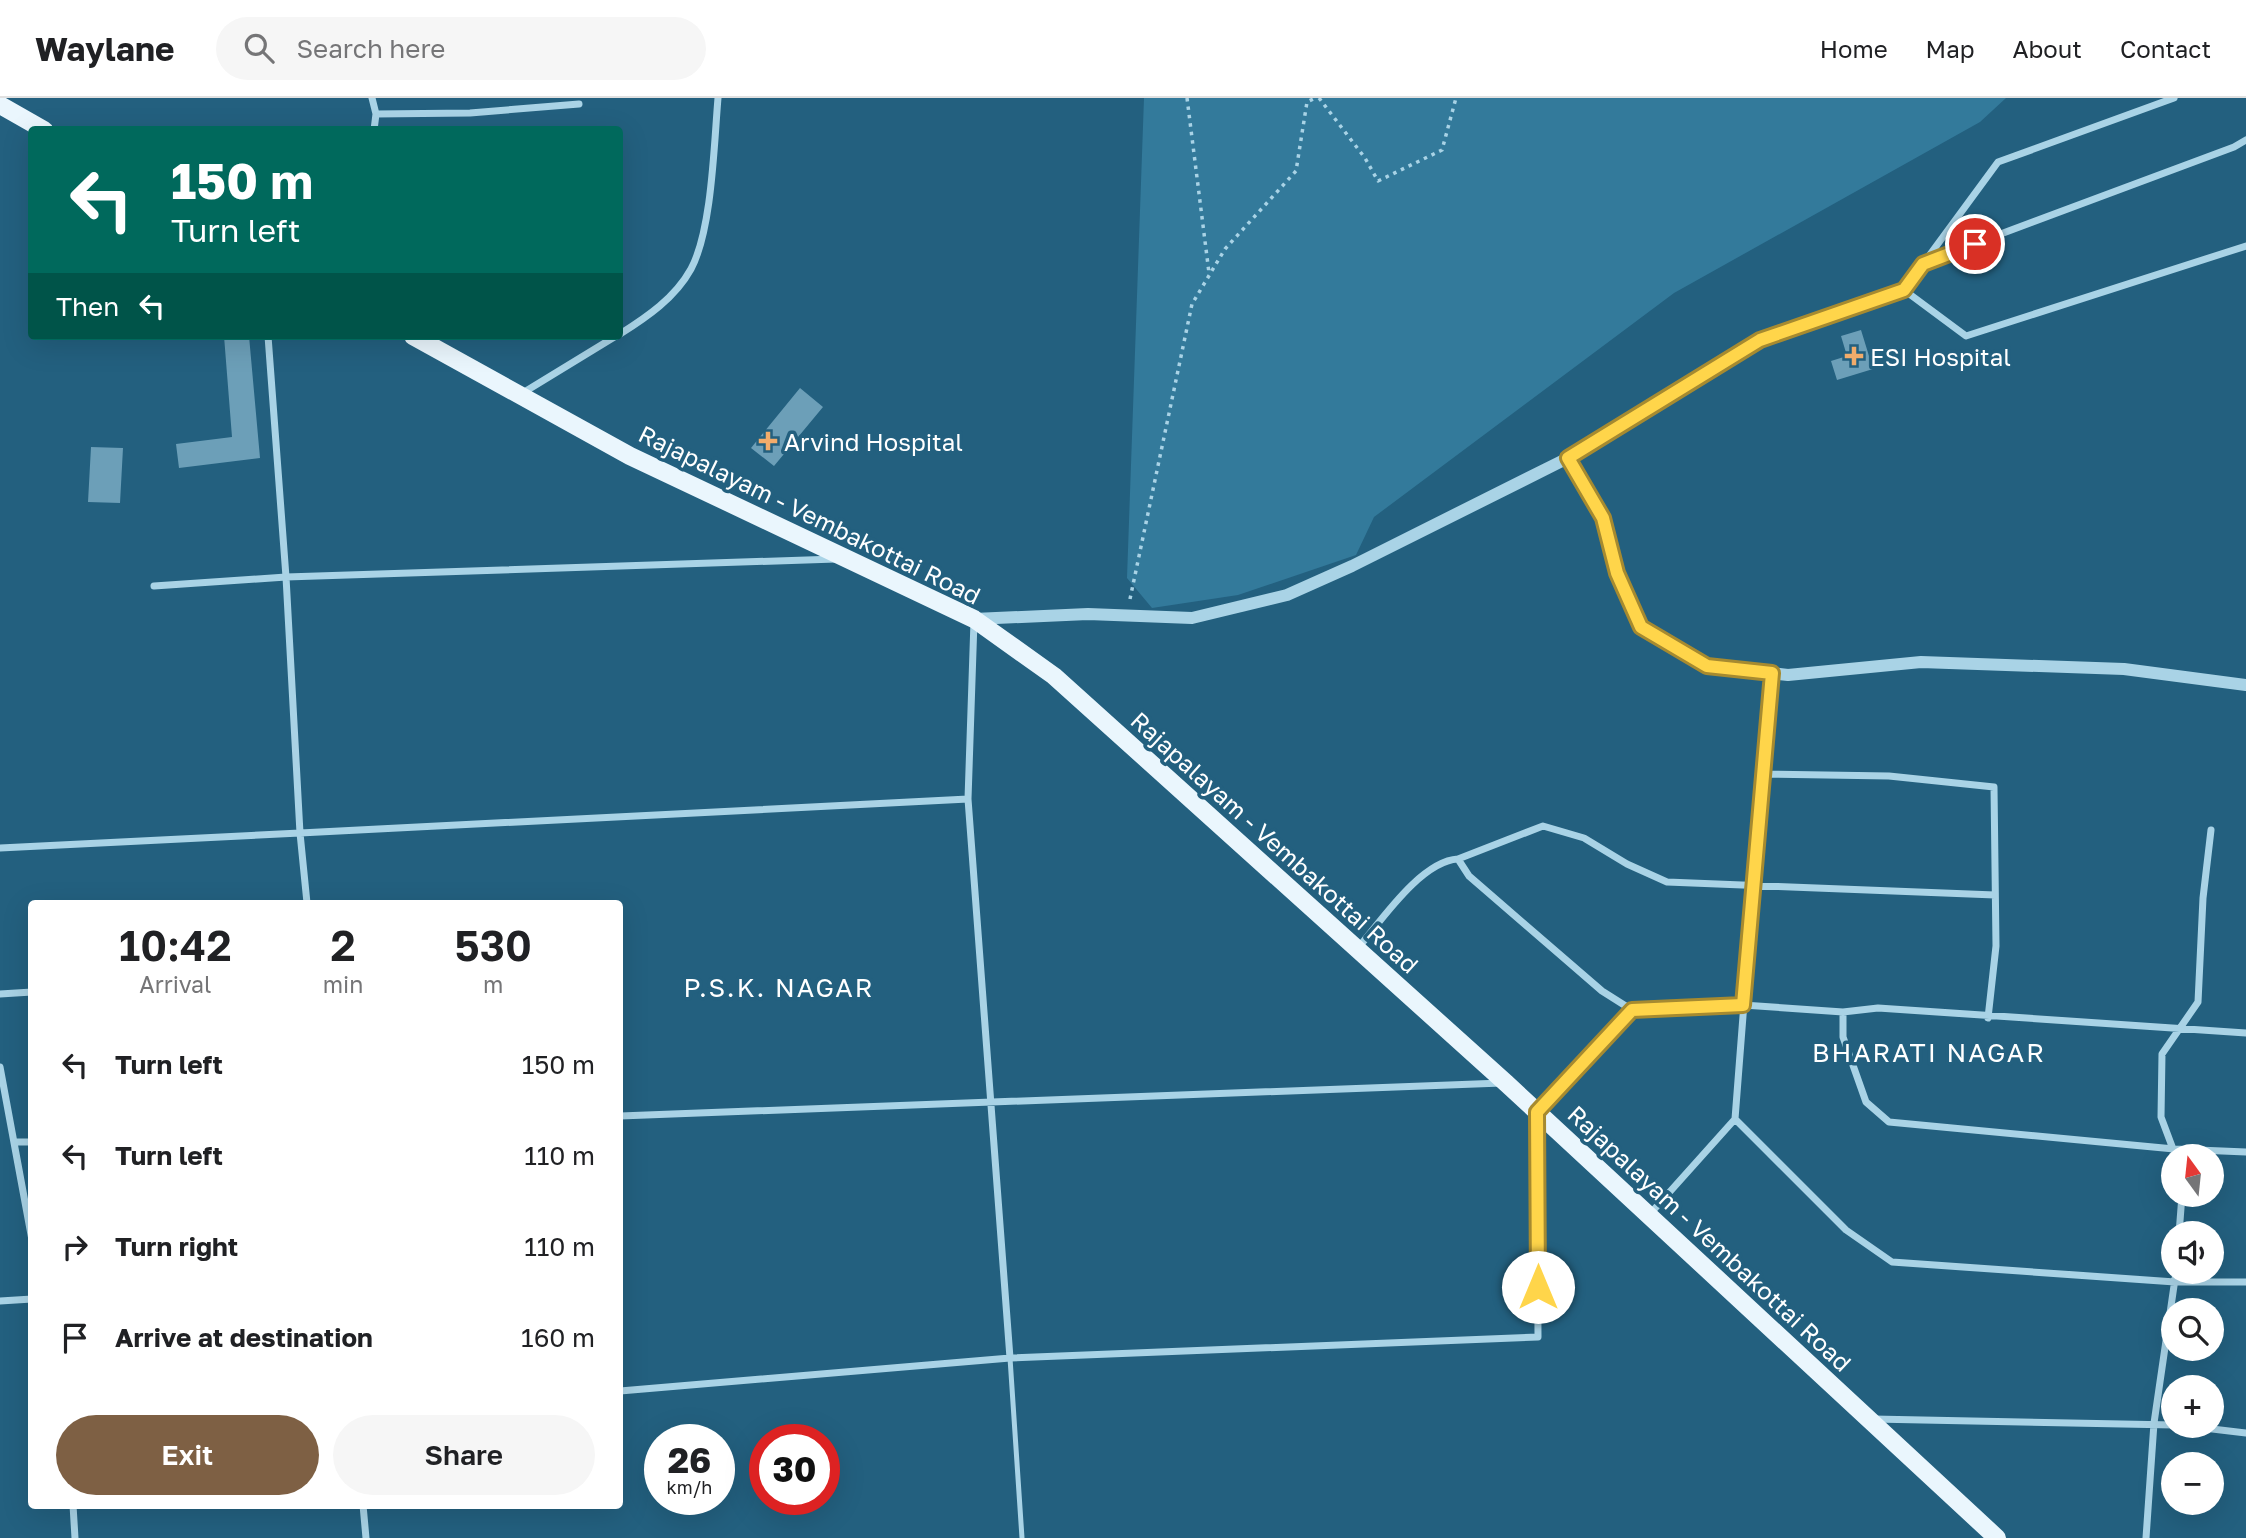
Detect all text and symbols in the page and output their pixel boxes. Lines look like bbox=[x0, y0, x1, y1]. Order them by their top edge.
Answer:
search box bbox=[216, 17, 706, 80]
text: Waylane bbox=[35, 29, 174, 68]
icon: search bbox=[240, 29, 278, 67]
text: Search here bbox=[296, 33, 445, 64]
text: Home bbox=[1820, 34, 1888, 63]
text: Map bbox=[1926, 34, 1975, 63]
text: About bbox=[2013, 34, 2082, 63]
text: Contact bbox=[2120, 34, 2211, 63]
text: 150 m bbox=[171, 151, 313, 210]
icon: left bbox=[56, 154, 147, 245]
text: Turn left bbox=[171, 211, 300, 249]
pin bbox=[1945, 214, 2005, 274]
icon: arrive bbox=[1956, 225, 1994, 263]
icon: left bbox=[133, 287, 171, 325]
text: Then bbox=[56, 291, 119, 322]
place label: ESI Hospital bbox=[1870, 342, 2011, 371]
marker: ESI Hospital bbox=[1844, 346, 1864, 366]
street label: Rajapalayam - Vembakottai Road bbox=[634, 418, 986, 610]
place label: Arvind Hospital bbox=[784, 427, 963, 456]
marker: Arvind Hospital bbox=[758, 431, 778, 451]
street label: Rajapalayam - Vembakottai Road bbox=[1125, 705, 1425, 979]
text: 10:42 bbox=[119, 920, 232, 970]
text: 2 bbox=[331, 920, 356, 970]
text: 530 bbox=[455, 920, 532, 970]
text: Arrival bbox=[139, 970, 211, 998]
text: min bbox=[323, 970, 363, 998]
text: m bbox=[483, 970, 503, 998]
district label: P.S.K. NAGAR bbox=[684, 972, 874, 1003]
district label: BHARATI NAGAR bbox=[1812, 1037, 2046, 1068]
icon: left bbox=[56, 1046, 94, 1084]
text: Turn left bbox=[115, 1049, 223, 1080]
text: 150 m bbox=[522, 1049, 595, 1080]
street label: Rajapalayam - Vembakottai Road bbox=[1562, 1099, 1858, 1377]
icon: left bbox=[56, 1137, 94, 1175]
text: Turn left bbox=[115, 1140, 223, 1171]
text: 110 m bbox=[524, 1140, 595, 1171]
north arrow bbox=[2161, 1144, 2224, 1208]
map controls bbox=[2161, 1144, 2224, 1515]
button: sound bbox=[2161, 1221, 2224, 1284]
icon: right bbox=[56, 1228, 94, 1266]
text: Turn right bbox=[115, 1231, 238, 1262]
text: 110 m bbox=[524, 1231, 595, 1262]
position arrow bbox=[1501, 1250, 1575, 1324]
button: search bbox=[2161, 1298, 2224, 1361]
icon: arrive bbox=[56, 1319, 94, 1357]
text: Arrive at destination bbox=[115, 1322, 373, 1353]
text: 160 m bbox=[521, 1322, 595, 1353]
button: + bbox=[2161, 1375, 2224, 1438]
button: Exit bbox=[56, 1415, 319, 1495]
button: Share bbox=[333, 1415, 595, 1495]
speed limit sign: 30 bbox=[749, 1424, 840, 1515]
text: 26 bbox=[668, 1439, 711, 1481]
button: − bbox=[2161, 1452, 2224, 1515]
text: km/h bbox=[667, 1476, 712, 1498]

